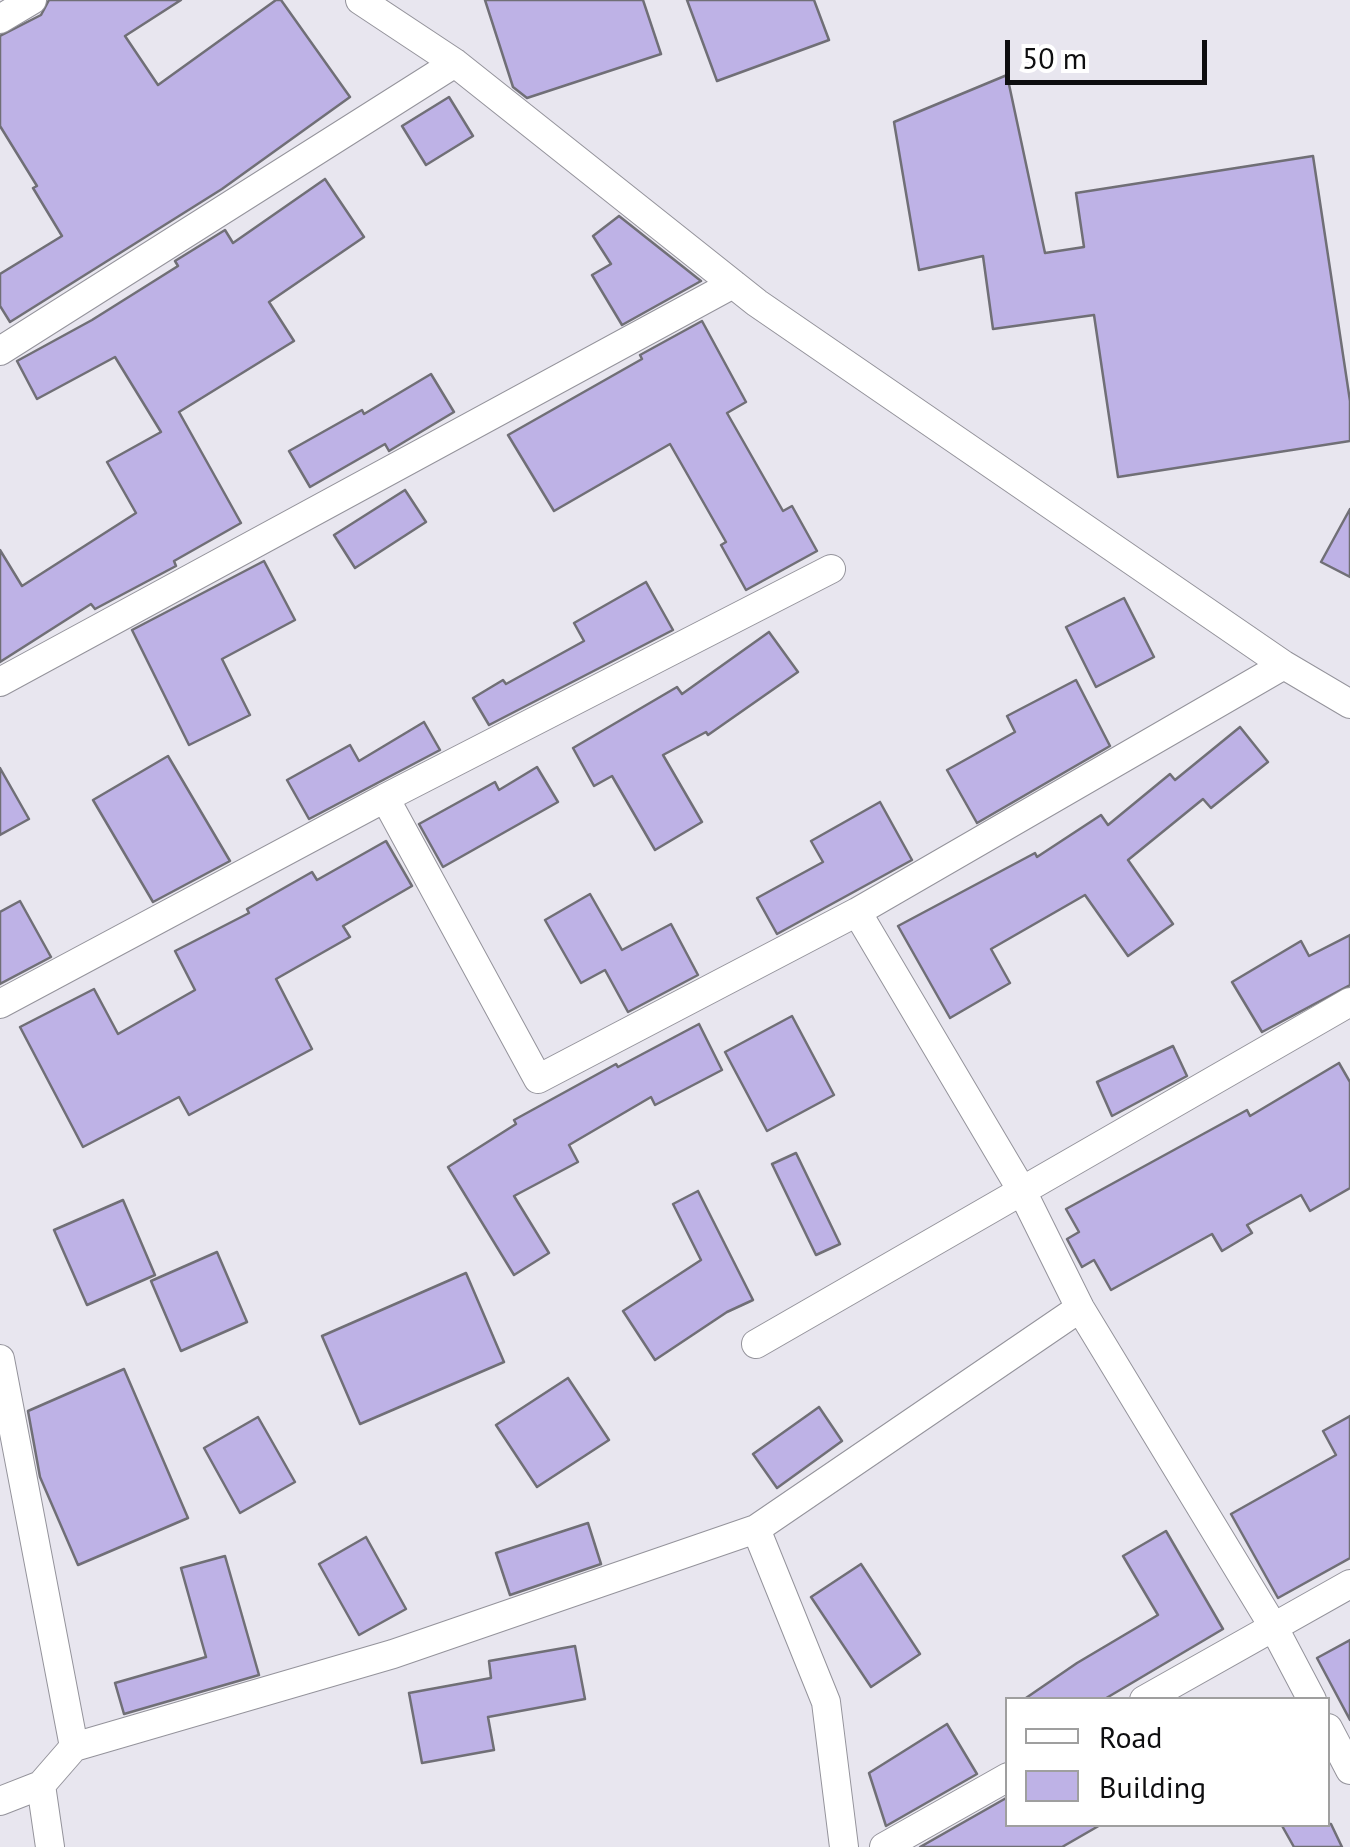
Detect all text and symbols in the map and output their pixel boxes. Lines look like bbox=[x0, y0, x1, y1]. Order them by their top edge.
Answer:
scale bar bbox=[1010, 20, 1212, 82]
text: 50 m bbox=[1022, 38, 1087, 77]
legend bbox=[1005, 1697, 1330, 1827]
text: Road bbox=[1099, 1717, 1163, 1756]
text: Building bbox=[1099, 1767, 1206, 1806]

